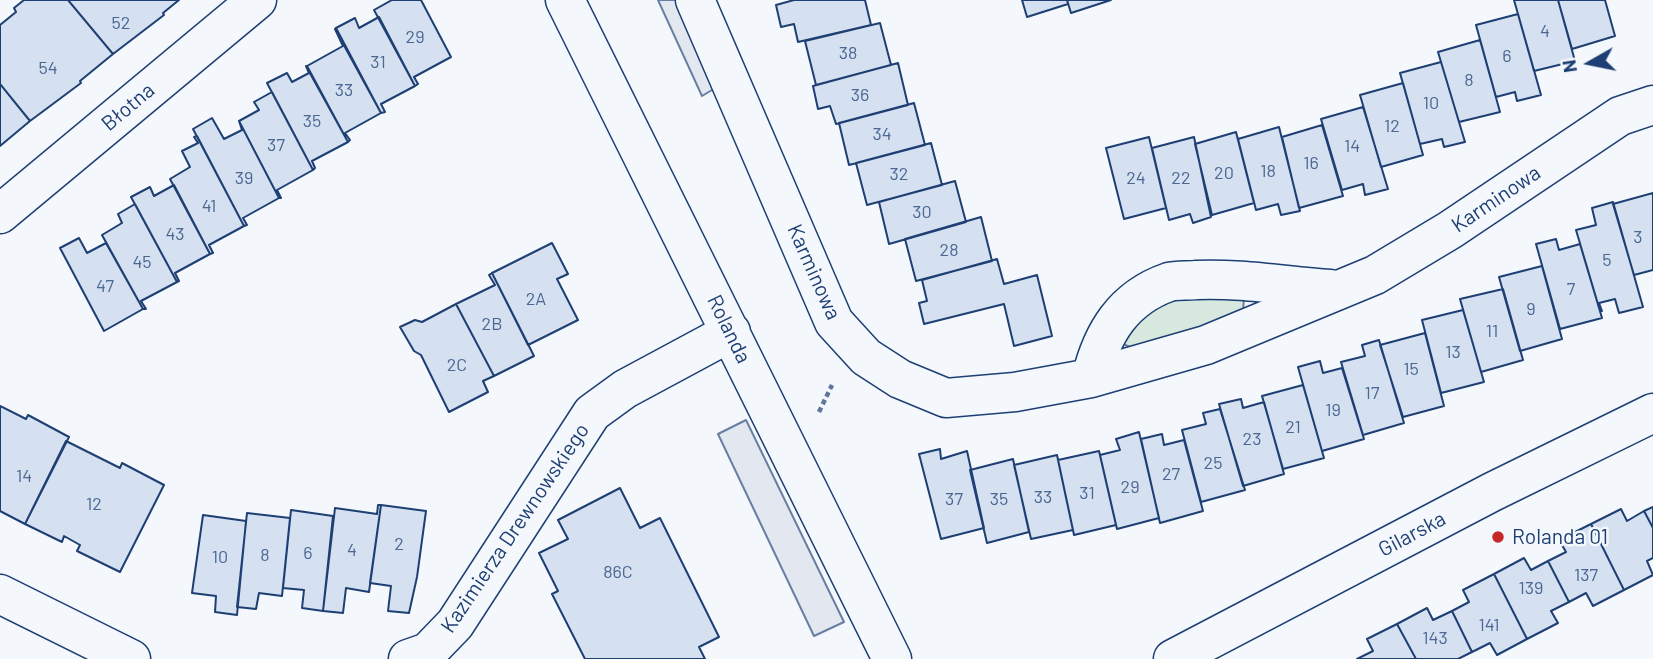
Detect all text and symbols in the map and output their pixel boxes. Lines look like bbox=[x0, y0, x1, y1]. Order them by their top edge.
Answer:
house number: 52 bbox=[112, 12, 130, 34]
house number: 4 bbox=[1540, 20, 1550, 42]
house number: 29 bbox=[405, 26, 425, 48]
north arrow bbox=[1555, 28, 1625, 98]
house number: 38 bbox=[839, 42, 857, 64]
house number: 6 bbox=[1502, 45, 1512, 67]
house number: 31 bbox=[370, 51, 386, 73]
house number: 54 bbox=[38, 57, 58, 79]
text: N bbox=[1556, 58, 1581, 74]
house number: 8 bbox=[1464, 69, 1474, 91]
street label: Błotna bbox=[96, 78, 160, 136]
house number: 33 bbox=[335, 79, 353, 101]
house number: 36 bbox=[851, 84, 869, 106]
house number: 10 bbox=[1423, 92, 1439, 114]
house number: 35 bbox=[303, 110, 321, 132]
house number: 12 bbox=[1384, 115, 1400, 137]
house number: 34 bbox=[872, 123, 892, 145]
house number: 37 bbox=[267, 134, 285, 156]
house number: 14 bbox=[1344, 135, 1360, 157]
house number: 16 bbox=[1303, 152, 1319, 174]
house number: 18 bbox=[1260, 160, 1276, 182]
street label: Karminowa bbox=[1447, 160, 1545, 238]
house number: 20 bbox=[1214, 162, 1234, 184]
house number: 32 bbox=[890, 163, 908, 185]
house number: 39 bbox=[235, 167, 253, 189]
house number: 24 bbox=[1126, 167, 1146, 189]
house number: 22 bbox=[1171, 167, 1191, 189]
house number: 41 bbox=[202, 195, 216, 217]
house number: 30 bbox=[912, 201, 932, 223]
street label: Karminowa bbox=[782, 220, 846, 324]
house number: 43 bbox=[165, 223, 185, 245]
house number: 3 bbox=[1633, 226, 1643, 248]
house number: 28 bbox=[939, 239, 959, 261]
house number: 5 bbox=[1602, 249, 1612, 271]
house number: 45 bbox=[132, 251, 152, 273]
house number: 47 bbox=[96, 275, 114, 297]
house number: 7 bbox=[1567, 278, 1575, 300]
house number: 2A bbox=[526, 288, 546, 310]
street label: Rolanda bbox=[702, 291, 756, 367]
house number: 9 bbox=[1526, 298, 1536, 320]
house number: 2B bbox=[482, 313, 502, 335]
house number: 11 bbox=[1486, 320, 1498, 342]
house number: 13 bbox=[1445, 341, 1461, 363]
house number: 2C bbox=[447, 354, 467, 376]
house number: 15 bbox=[1403, 358, 1419, 380]
house number: 17 bbox=[1365, 382, 1379, 404]
house number: 19 bbox=[1325, 399, 1341, 421]
house number: 21 bbox=[1285, 416, 1301, 438]
street label: Kazimierza Drewnowskiego bbox=[435, 418, 595, 638]
house number: 23 bbox=[1243, 428, 1261, 450]
house number: 25 bbox=[1204, 452, 1222, 474]
house number: 27 bbox=[1162, 463, 1180, 485]
house number: 14 bbox=[16, 465, 32, 487]
house number: 29 bbox=[1120, 476, 1140, 498]
house number: 31 bbox=[1079, 482, 1095, 504]
house number: 33 bbox=[1034, 486, 1052, 508]
house number: 37 bbox=[945, 488, 963, 510]
house number: 35 bbox=[990, 488, 1008, 510]
house number: 12 bbox=[86, 493, 102, 515]
street label: Gilarska bbox=[1374, 506, 1450, 562]
place label: Rolanda 01 bbox=[1512, 524, 1608, 550]
marker: Rolanda 01 bbox=[1490, 529, 1506, 545]
house number: 2 bbox=[394, 533, 404, 555]
house number: 4 bbox=[347, 539, 357, 561]
house number: 6 bbox=[303, 542, 313, 564]
house number: 8 bbox=[260, 544, 270, 566]
house number: 10 bbox=[212, 546, 228, 568]
house number: 86C bbox=[603, 561, 633, 583]
house number: 137 bbox=[1574, 564, 1598, 586]
house number: 139 bbox=[1519, 577, 1543, 599]
house number: 141 bbox=[1479, 614, 1499, 636]
house number: 143 bbox=[1422, 627, 1448, 649]

